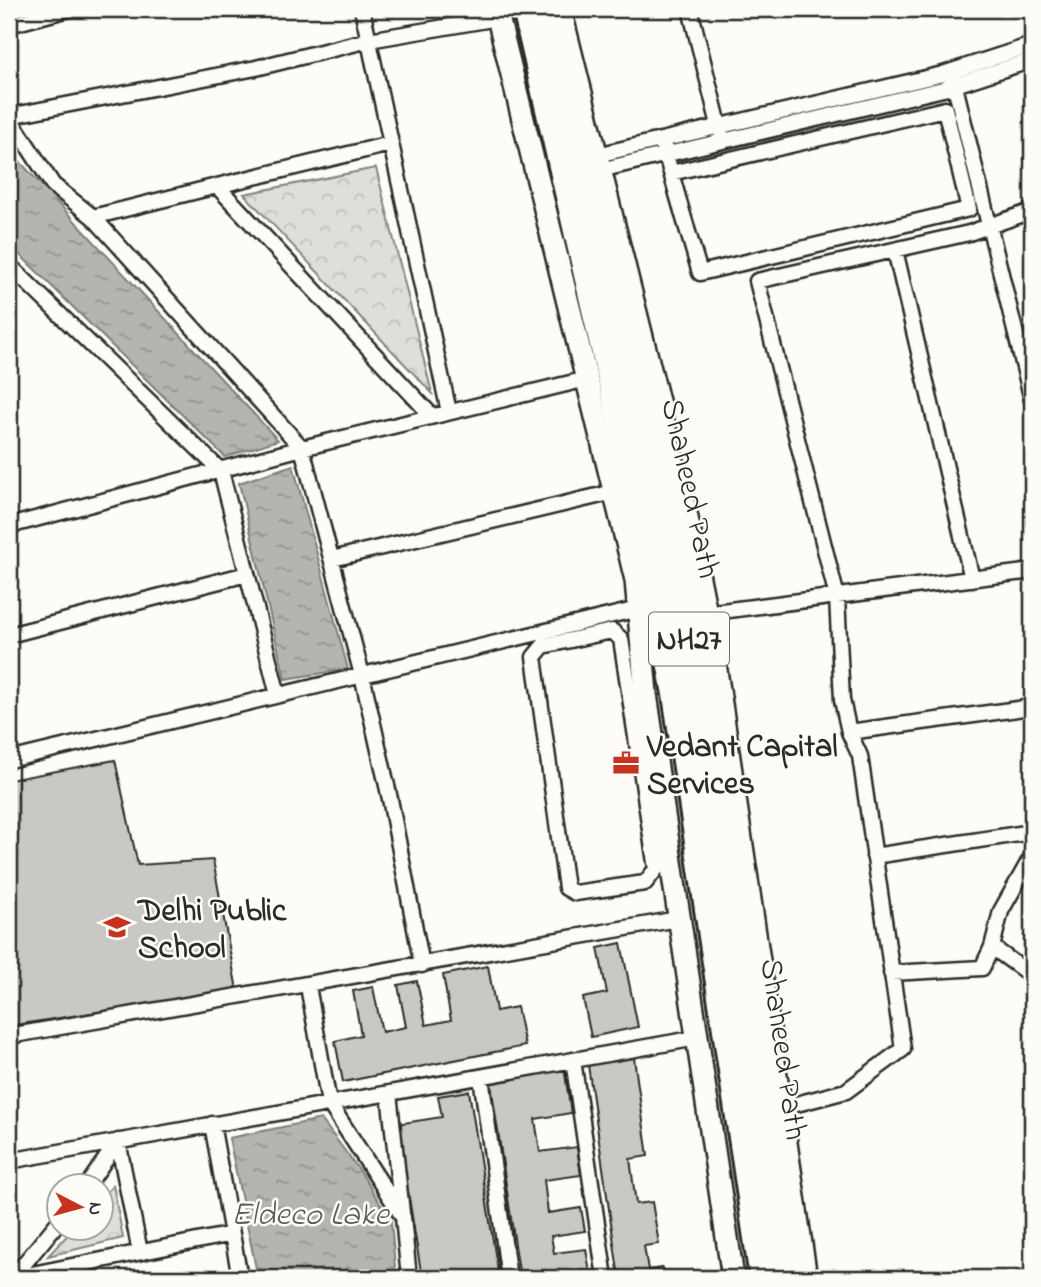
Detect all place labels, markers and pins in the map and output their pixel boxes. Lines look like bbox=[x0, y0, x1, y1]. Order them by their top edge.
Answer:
place label: Vedant Capital Services bbox=[646, 725, 838, 809]
office icon: Vedant Capital Services bbox=[611, 748, 641, 778]
place label: Delhi Public School bbox=[136, 889, 287, 973]
school or university icon: Delhi Public School bbox=[102, 912, 132, 942]

